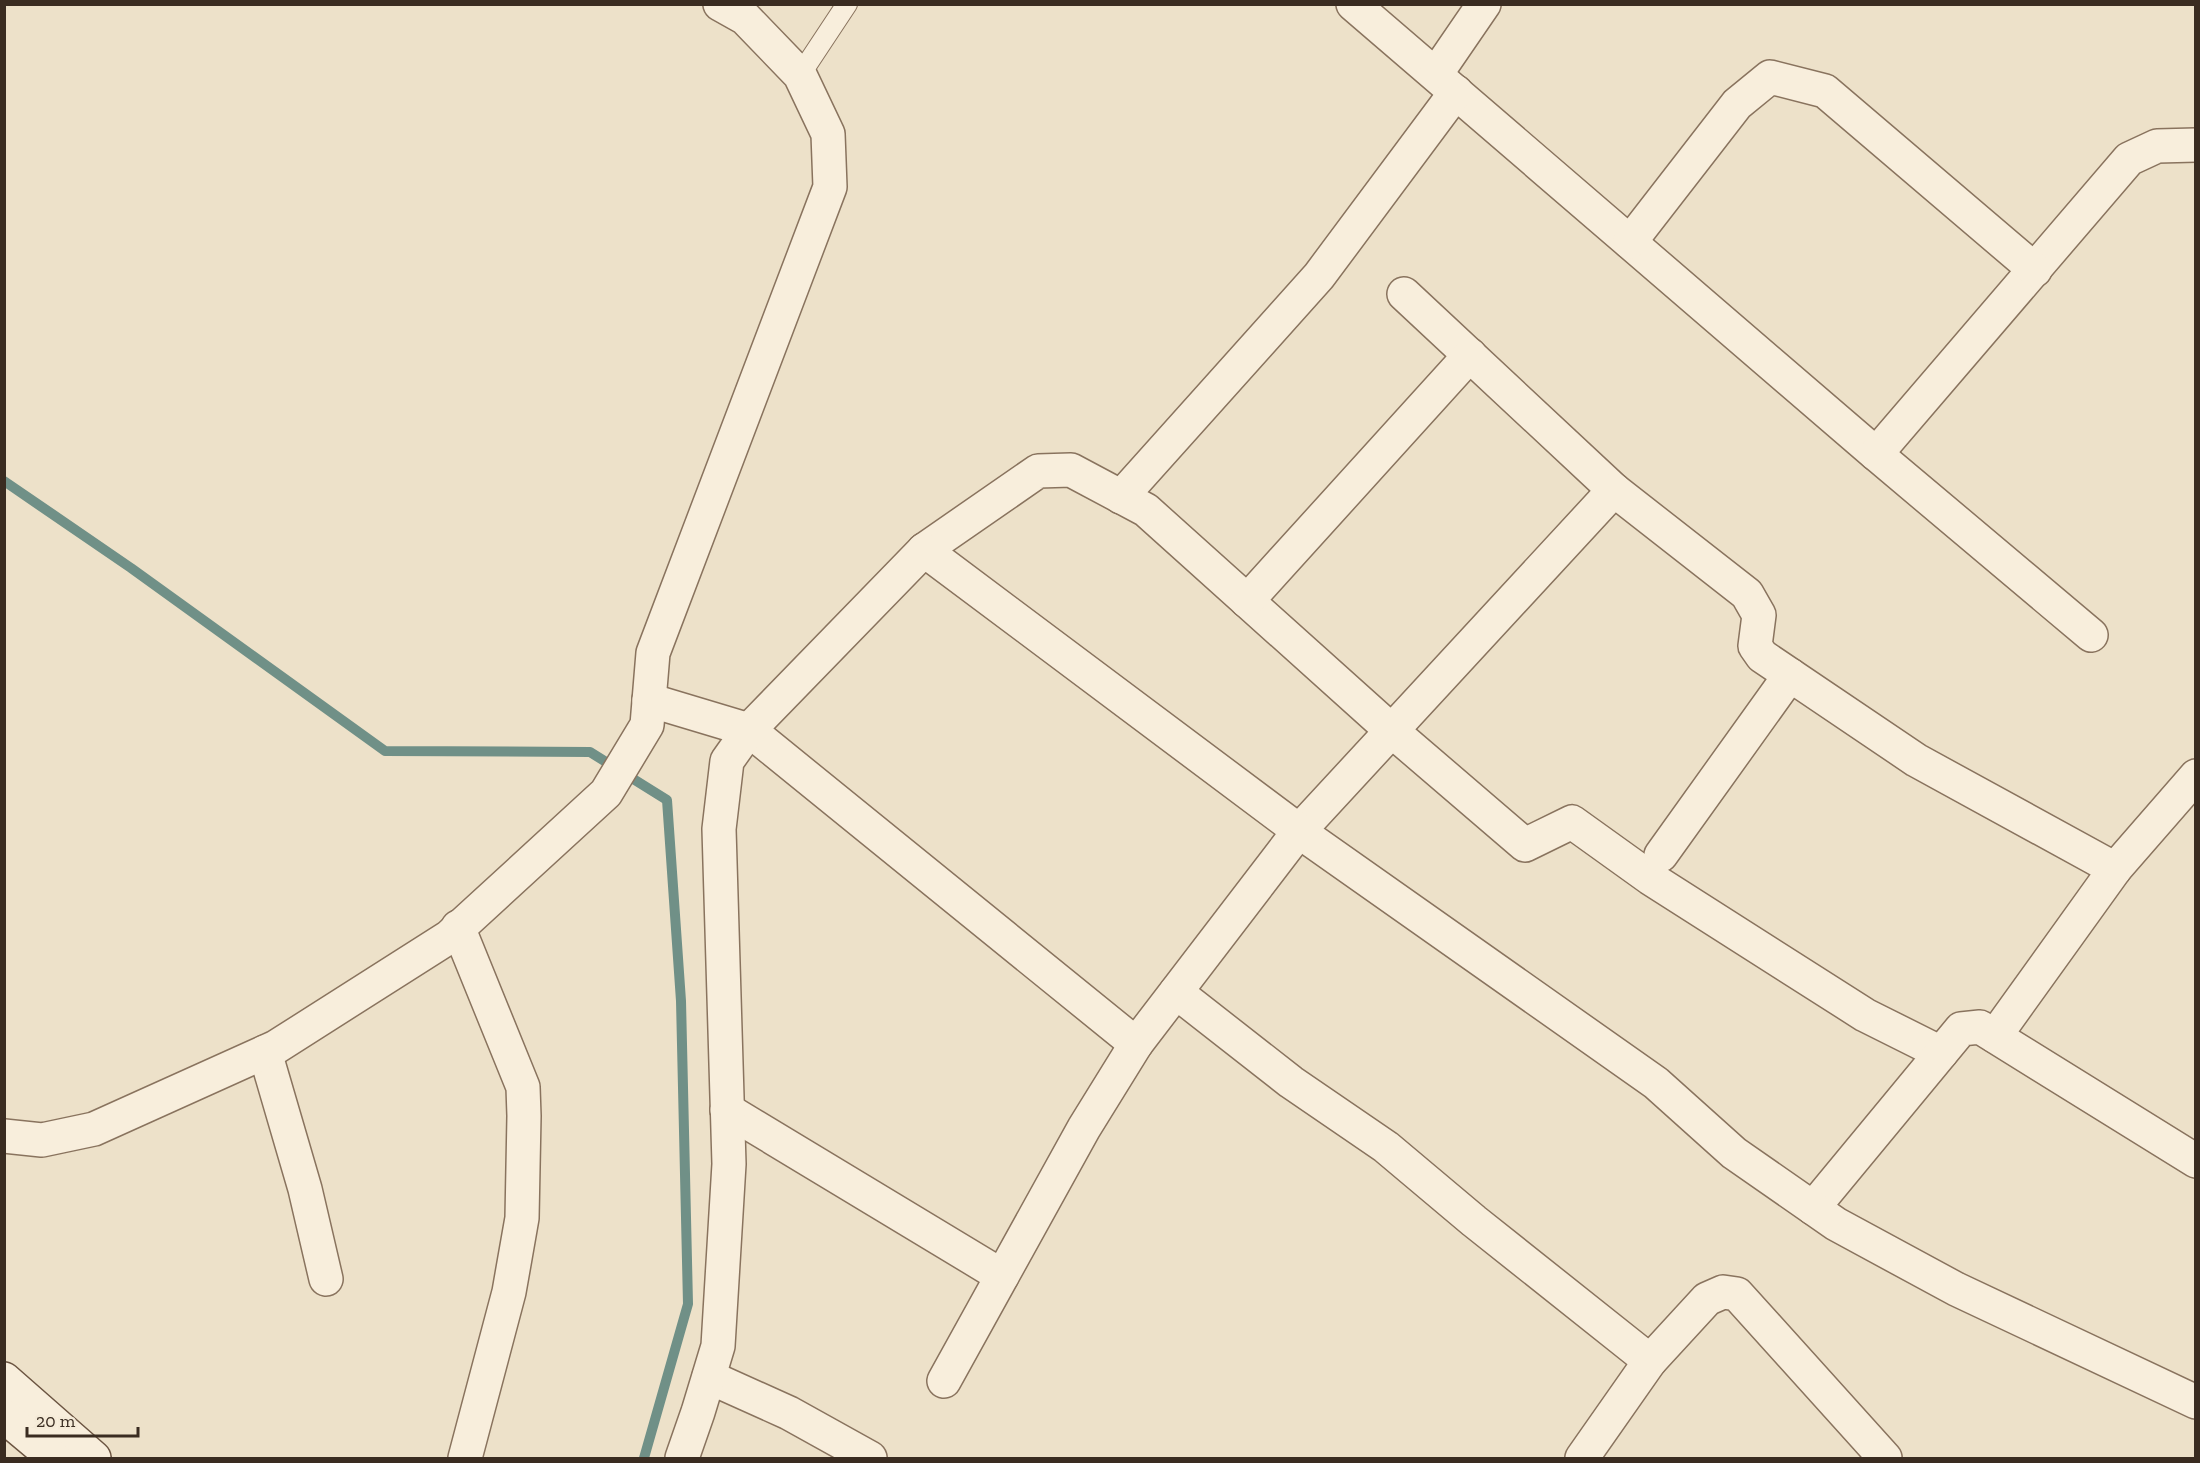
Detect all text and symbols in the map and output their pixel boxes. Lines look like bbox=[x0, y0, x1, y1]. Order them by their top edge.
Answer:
scale bar bbox=[27, 1400, 138, 1438]
text: 20 m bbox=[36, 1410, 76, 1432]

